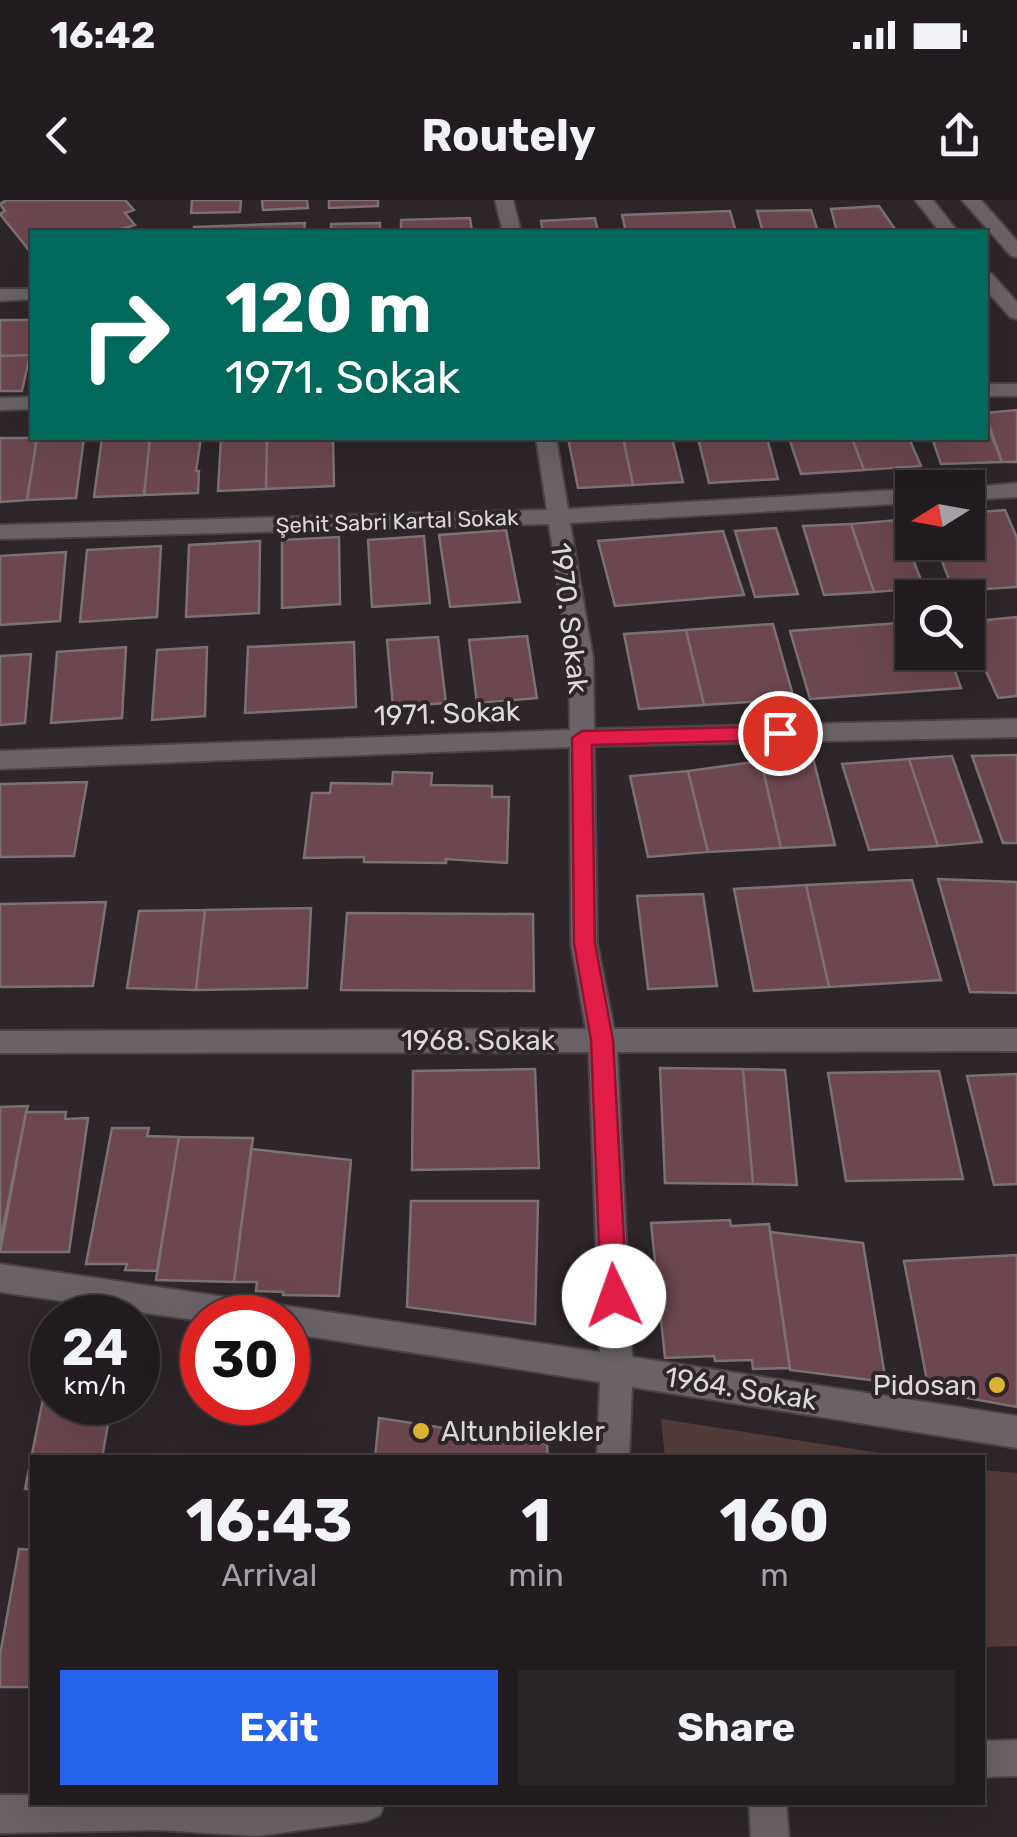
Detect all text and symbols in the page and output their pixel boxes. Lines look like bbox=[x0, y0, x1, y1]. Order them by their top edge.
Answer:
text: 16:42 bbox=[50, 12, 155, 58]
icon: back bbox=[30, 108, 85, 163]
icon: share bbox=[932, 108, 987, 163]
text: Routely bbox=[421, 109, 596, 162]
text: 120 m bbox=[225, 267, 432, 350]
icon: right bbox=[60, 270, 190, 400]
text: 1971. Sokak bbox=[225, 351, 460, 404]
north arrow bbox=[895, 470, 985, 560]
map controls bbox=[895, 470, 985, 670]
street label: Şehit Sabri Kartal Sokak bbox=[275, 504, 519, 539]
street label: 1970. Sokak bbox=[544, 541, 595, 696]
button: search bbox=[895, 580, 985, 670]
pin bbox=[738, 691, 823, 776]
street label: 1971. Sokak bbox=[373, 694, 521, 733]
icon: arrive bbox=[753, 706, 808, 761]
street label: 1968. Sokak bbox=[401, 1024, 556, 1057]
position arrow bbox=[562, 1244, 666, 1348]
speed limit sign: 30 bbox=[180, 1295, 310, 1425]
text: 24 bbox=[62, 1318, 128, 1378]
street label: 1964. Sokak bbox=[662, 1360, 820, 1417]
place label: Pidosan bbox=[873, 1369, 977, 1402]
text: km/h bbox=[64, 1371, 126, 1400]
marker: Pidosan bbox=[986, 1374, 1008, 1396]
place label: Altunbilekler bbox=[441, 1415, 605, 1448]
marker: Altunbilekler bbox=[410, 1420, 432, 1442]
text: 16:43 bbox=[186, 1485, 353, 1556]
text: 1 bbox=[521, 1485, 551, 1556]
text: 160 bbox=[720, 1485, 829, 1556]
text: Arrival bbox=[221, 1556, 317, 1594]
text: min bbox=[508, 1556, 564, 1594]
text: m bbox=[760, 1556, 789, 1594]
button: Exit bbox=[60, 1670, 498, 1785]
button: Share bbox=[518, 1670, 955, 1785]

